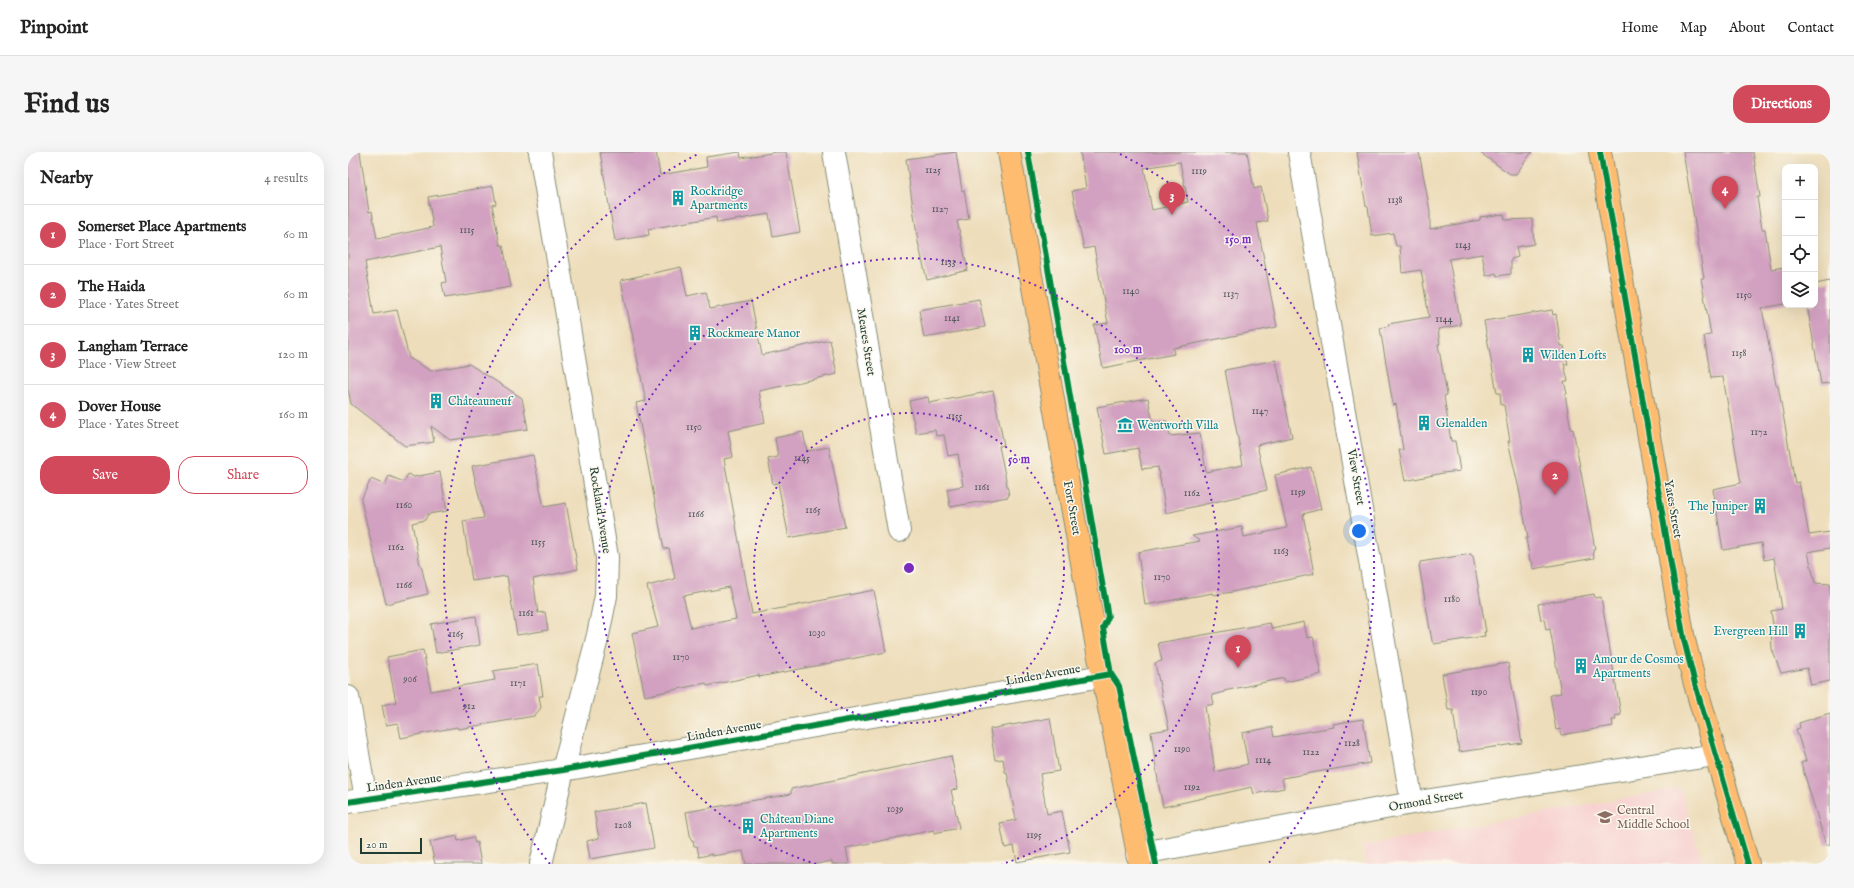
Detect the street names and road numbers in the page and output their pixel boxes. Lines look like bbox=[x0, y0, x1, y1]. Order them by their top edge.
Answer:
street label: Meares Street bbox=[853, 307, 879, 377]
street label: View Street bbox=[1344, 447, 1368, 506]
street label: Rockland Avenue bbox=[586, 466, 614, 555]
street label: Yates Street bbox=[1660, 478, 1686, 540]
street label: Fort Street bbox=[1060, 480, 1084, 536]
street label: Linden Avenue bbox=[1004, 661, 1082, 689]
street label: Linden Avenue bbox=[685, 717, 763, 745]
street label: Linden Avenue bbox=[365, 770, 443, 796]
street label: Ormond Street bbox=[1388, 787, 1464, 815]

